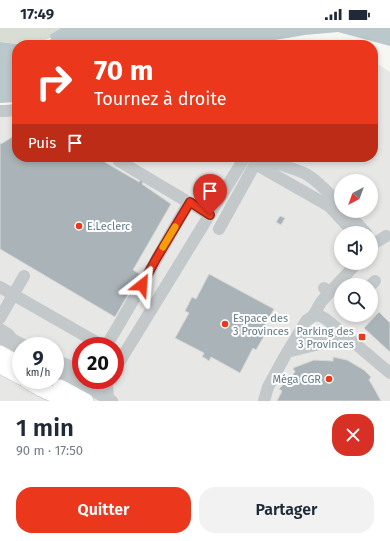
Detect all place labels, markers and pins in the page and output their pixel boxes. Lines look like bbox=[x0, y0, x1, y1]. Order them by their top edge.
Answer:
pin bbox=[193, 174, 227, 215]
place label: E.Leclerc bbox=[87, 220, 130, 233]
marker: E.Leclerc bbox=[74, 221, 84, 231]
place label: Espace des 3 Provinces bbox=[233, 312, 289, 338]
marker: Espace des 3 Provinces bbox=[220, 319, 230, 329]
place label: Parking des 3 Provinces bbox=[296, 325, 354, 351]
marker: Parking des 3 Provinces bbox=[357, 332, 367, 342]
place label: Méga CGR bbox=[273, 373, 321, 386]
marker: Méga CGR bbox=[324, 374, 334, 384]

